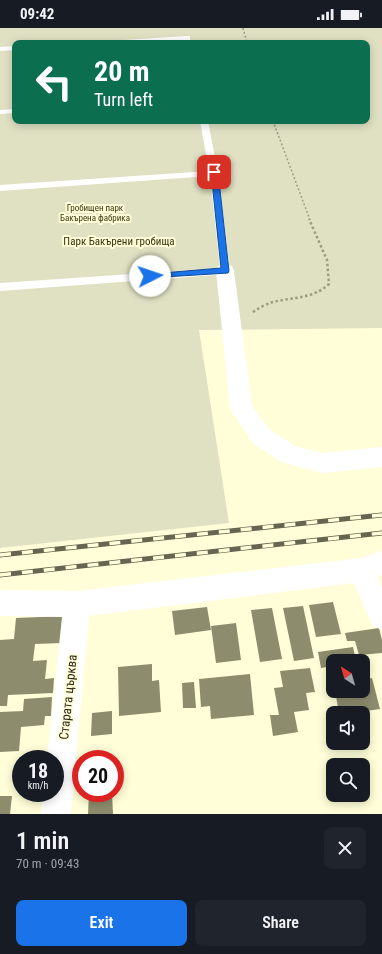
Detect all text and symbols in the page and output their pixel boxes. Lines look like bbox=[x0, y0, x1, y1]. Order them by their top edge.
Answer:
text: 09:42 bbox=[20, 5, 54, 23]
text: 20 m bbox=[94, 55, 150, 88]
icon: left bbox=[28, 56, 80, 108]
text: Turn left bbox=[94, 89, 153, 110]
pin bbox=[197, 155, 231, 189]
icon: arrive bbox=[203, 161, 225, 183]
park label: Гробищен парк Бакърена фабрика bbox=[60, 203, 130, 223]
park label: Парк Бакърени гробища bbox=[63, 235, 175, 248]
position arrow bbox=[129, 255, 171, 297]
street label: Старата църква bbox=[56, 654, 80, 740]
north arrow bbox=[326, 654, 370, 698]
map controls bbox=[326, 654, 370, 802]
button: sound bbox=[326, 706, 370, 750]
speed limit sign: 20 bbox=[72, 750, 124, 802]
button: search bbox=[326, 758, 370, 802]
text: 18 bbox=[28, 759, 48, 783]
text: km/h bbox=[28, 780, 48, 791]
text: 1 min bbox=[16, 827, 69, 855]
button: close bbox=[324, 827, 366, 869]
text: 70 m · 09:43 bbox=[16, 856, 79, 871]
button: Exit bbox=[16, 900, 187, 946]
button: Share bbox=[195, 900, 366, 946]

